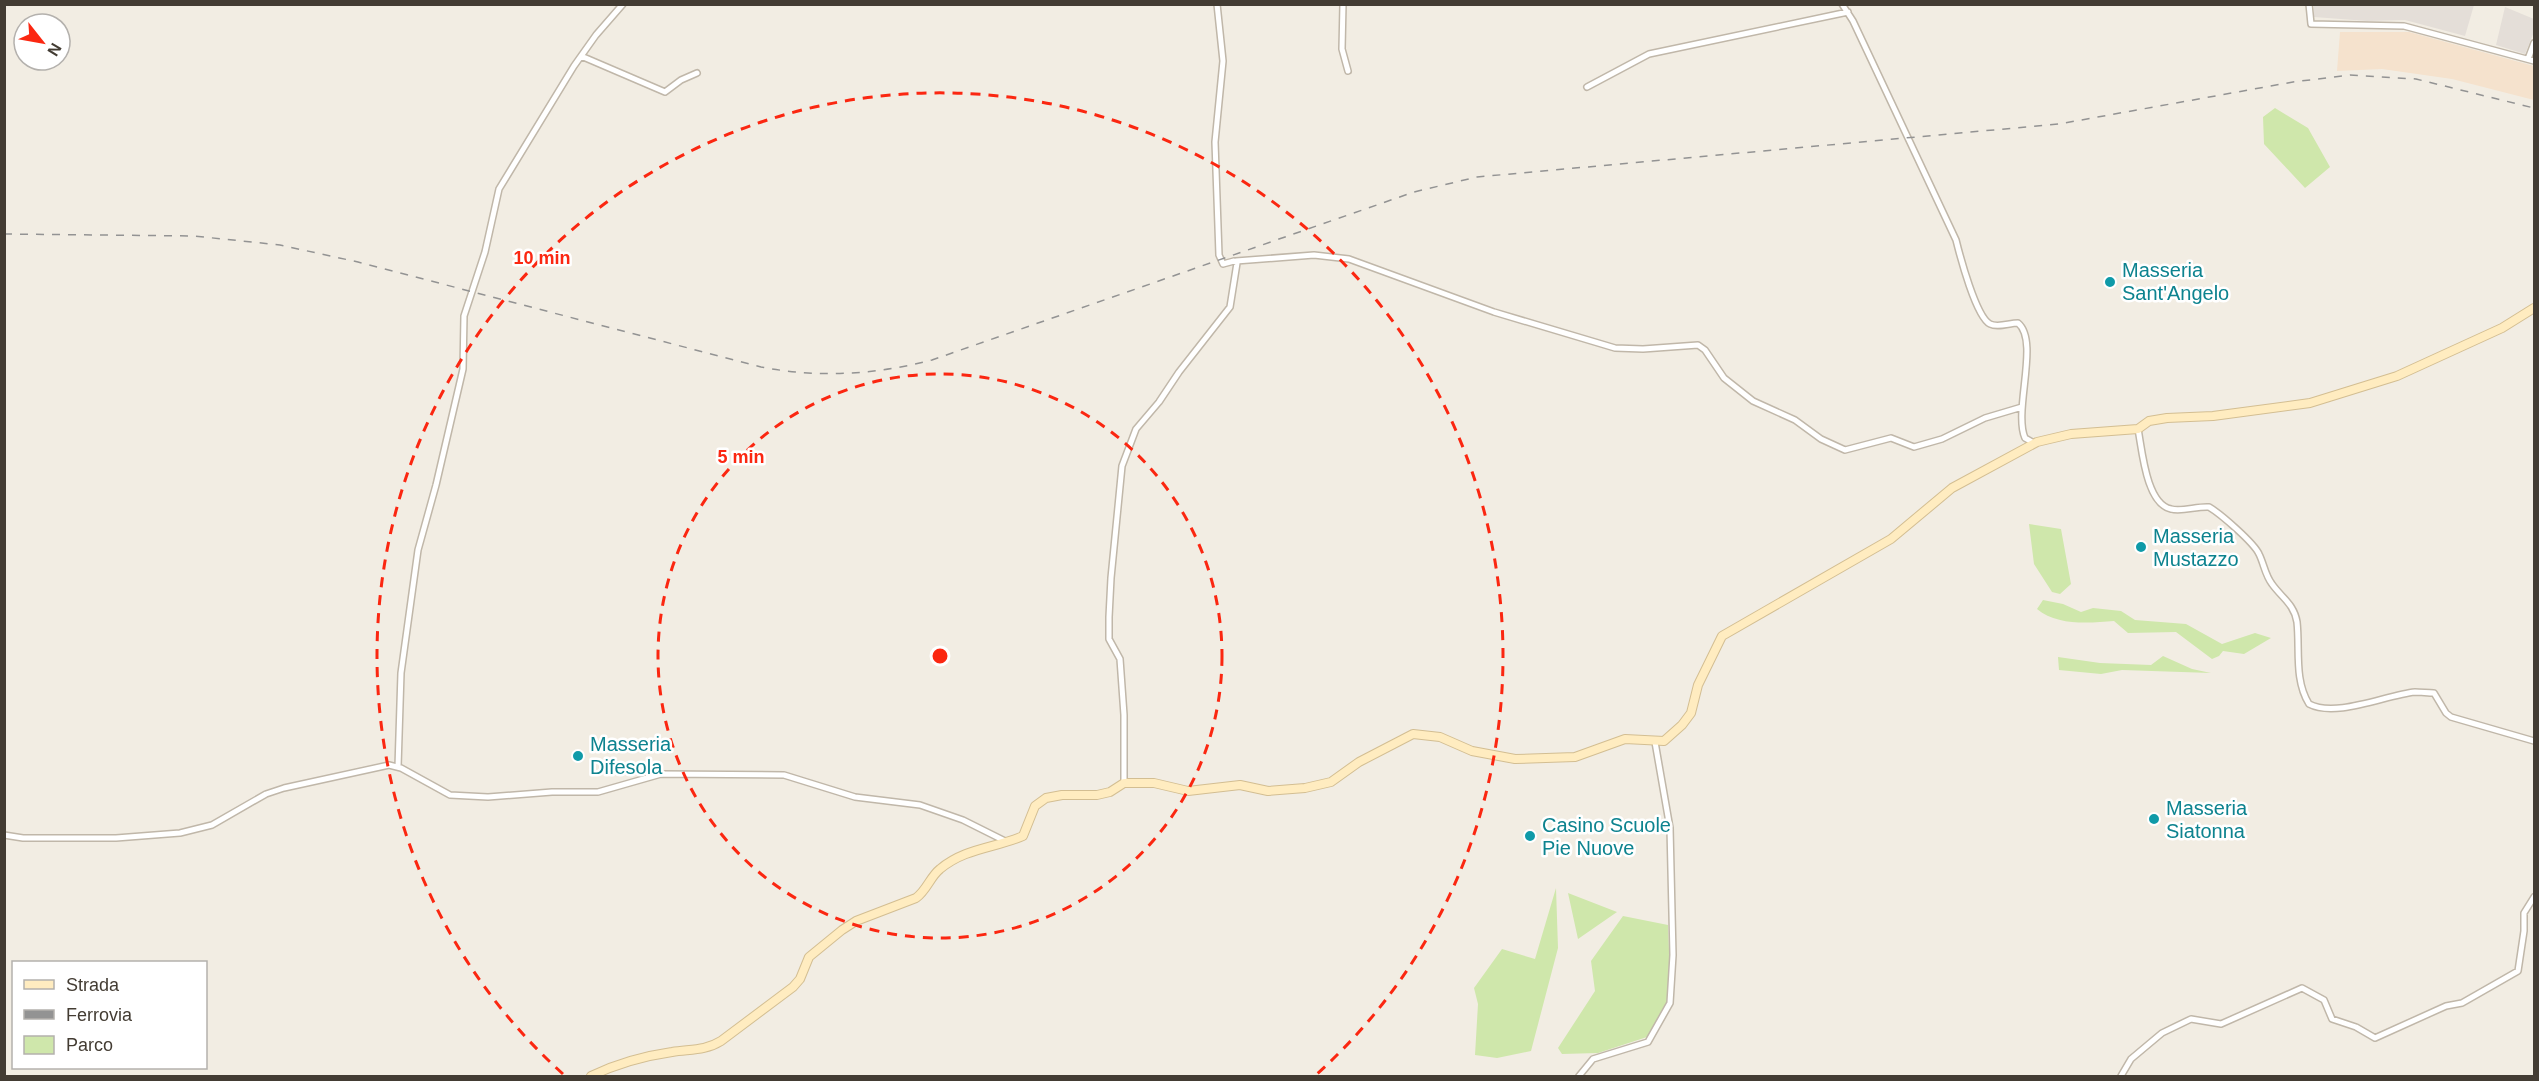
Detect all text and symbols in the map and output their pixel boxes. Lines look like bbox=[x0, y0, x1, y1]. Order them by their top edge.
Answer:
north arrow bbox=[12, 12, 72, 72]
text: N bbox=[44, 40, 65, 59]
text: 10 min bbox=[513, 248, 571, 268]
place label: Masseria Sant'Angelo bbox=[2122, 259, 2229, 304]
marker: Masseria Sant'Angelo bbox=[2103, 275, 2117, 289]
text: 5 min bbox=[717, 447, 765, 467]
place label: Masseria Mustazzo bbox=[2153, 525, 2239, 570]
marker: Masseria Mustazzo bbox=[2134, 540, 2148, 554]
centre of rings bbox=[930, 646, 950, 666]
place label: Masseria Difesola bbox=[590, 733, 672, 778]
marker: Masseria Difesola bbox=[571, 749, 585, 763]
place label: Masseria Siatonna bbox=[2166, 797, 2248, 842]
marker: Masseria Siatonna bbox=[2147, 812, 2161, 826]
place label: Casino Scuole Pie Nuove bbox=[1542, 814, 1671, 859]
marker: Casino Scuole Pie Nuove bbox=[1523, 829, 1537, 843]
legend bbox=[12, 961, 207, 1069]
text: Strada bbox=[66, 975, 120, 995]
text: Ferrovia bbox=[66, 1005, 133, 1025]
text: Parco bbox=[66, 1035, 113, 1055]

